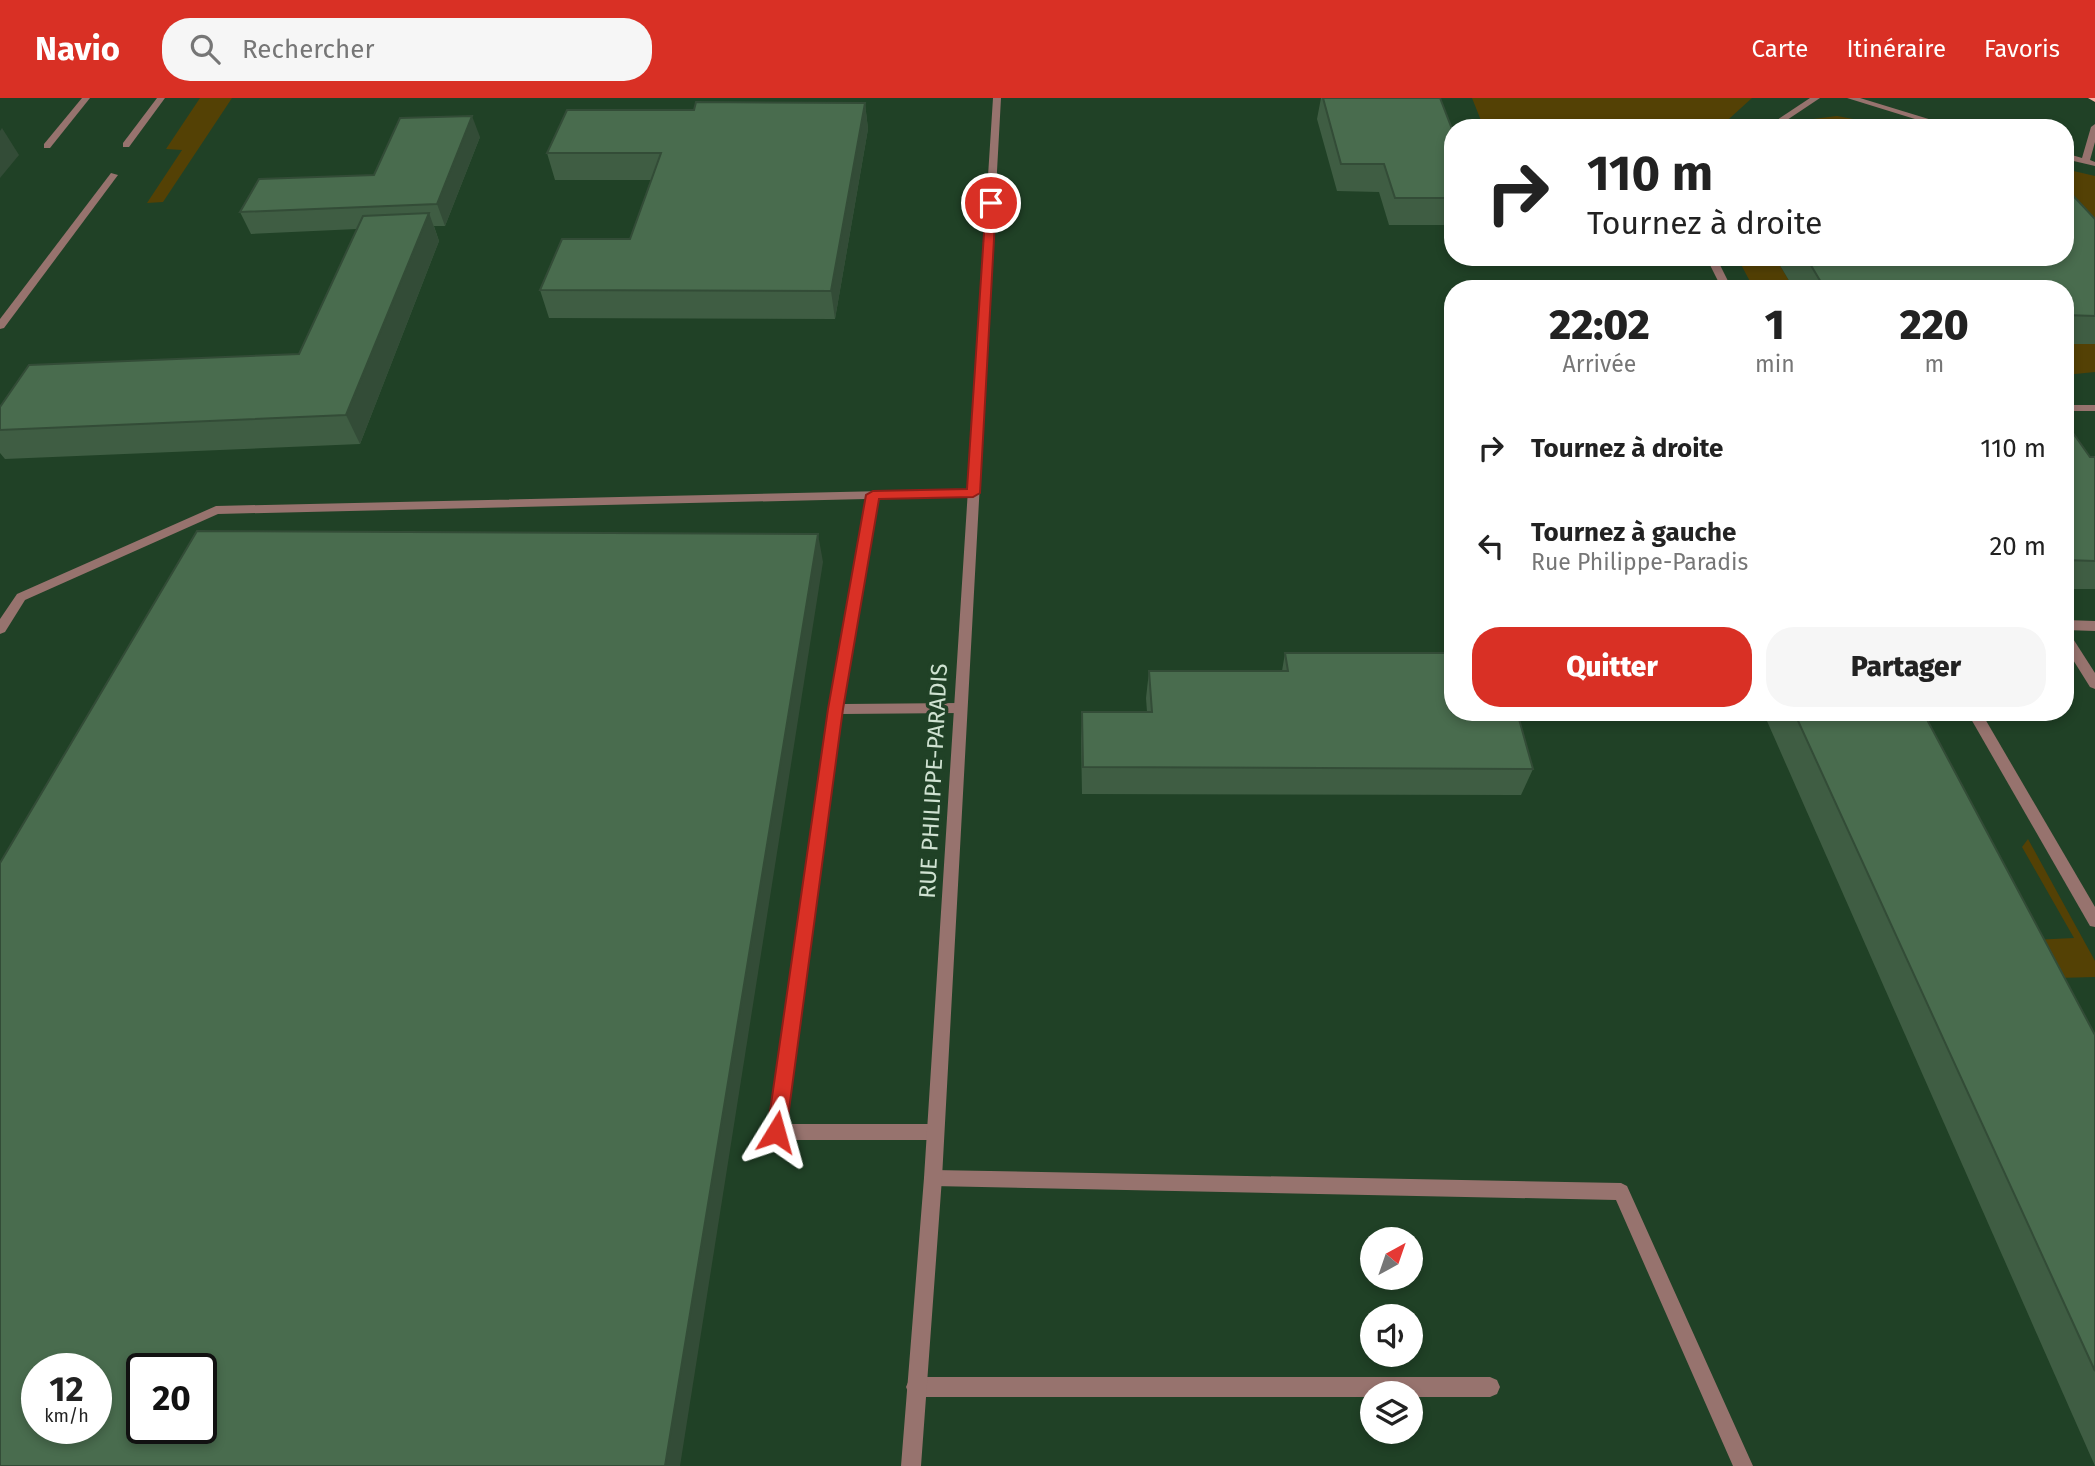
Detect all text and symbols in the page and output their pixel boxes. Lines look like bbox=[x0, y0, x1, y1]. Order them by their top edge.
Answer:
search box bbox=[162, 18, 652, 81]
text: Navio bbox=[35, 29, 120, 69]
icon: search bbox=[186, 30, 224, 68]
text: Rechercher bbox=[242, 34, 374, 65]
text: Carte bbox=[1752, 35, 1808, 63]
text: Itinéraire bbox=[1846, 35, 1946, 63]
text: Favoris bbox=[1984, 35, 2060, 63]
text: 110 m bbox=[1587, 144, 1713, 203]
icon: right bbox=[1472, 147, 1563, 238]
pin bbox=[961, 173, 1021, 233]
icon: arrive bbox=[972, 184, 1010, 222]
text: Tournez à droite bbox=[1587, 204, 1823, 242]
text: 22:02 bbox=[1549, 300, 1650, 350]
text: 1 bbox=[1765, 300, 1785, 350]
text: 220 bbox=[1900, 300, 1969, 350]
text: Arrivée bbox=[1563, 350, 1636, 378]
text: min bbox=[1755, 350, 1795, 378]
text: m bbox=[1924, 350, 1944, 378]
icon: right bbox=[1472, 429, 1510, 467]
text: Tournez à droite bbox=[1531, 433, 1723, 464]
text: 110 m bbox=[1980, 433, 2046, 464]
text: Tournez à gauche bbox=[1531, 517, 1736, 548]
icon: left bbox=[1472, 527, 1510, 565]
text: 20 m bbox=[1989, 531, 2046, 562]
text: Rue Philippe-Paradis bbox=[1531, 548, 1748, 576]
button: Quitter bbox=[1472, 627, 1752, 707]
button: Partager bbox=[1766, 627, 2046, 707]
street label: RUE PHILIPPE-PARADIS bbox=[913, 663, 953, 899]
position arrow bbox=[739, 1095, 813, 1169]
north arrow bbox=[1360, 1227, 1423, 1290]
map controls bbox=[1360, 1227, 1423, 1444]
button: sound bbox=[1360, 1304, 1423, 1367]
speed limit sign: 20 bbox=[126, 1353, 217, 1444]
text: 12 bbox=[49, 1368, 84, 1410]
button: layers bbox=[1360, 1381, 1423, 1444]
text: km/h bbox=[44, 1405, 89, 1427]

